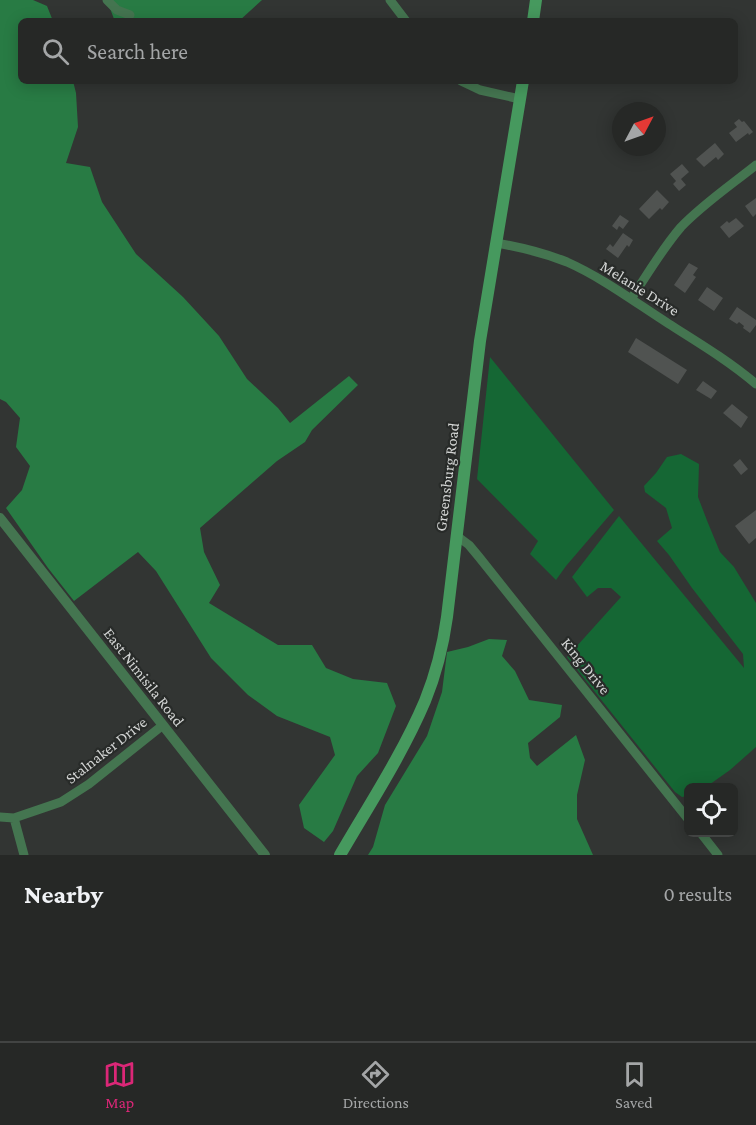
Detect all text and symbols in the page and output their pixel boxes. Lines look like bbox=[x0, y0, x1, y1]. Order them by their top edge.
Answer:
search box bbox=[18, 18, 738, 84]
icon: search bbox=[39, 35, 72, 68]
text: Search here bbox=[87, 39, 188, 64]
north arrow bbox=[612, 102, 666, 156]
street label: Melanie Drive bbox=[598, 257, 682, 319]
street label: Greensburg Road bbox=[432, 421, 463, 533]
street label: East Nimisila Road bbox=[100, 625, 188, 730]
street label: King Drive bbox=[557, 634, 614, 698]
street label: Stalnaker Drive bbox=[62, 713, 150, 787]
map controls bbox=[684, 783, 738, 837]
button: locate bbox=[684, 783, 738, 837]
text: Nearby bbox=[24, 880, 103, 909]
text: 0 results bbox=[663, 883, 732, 905]
tab: Map bbox=[103, 1058, 136, 1111]
tab: Directions bbox=[343, 1058, 409, 1111]
tab: Saved bbox=[615, 1058, 653, 1111]

